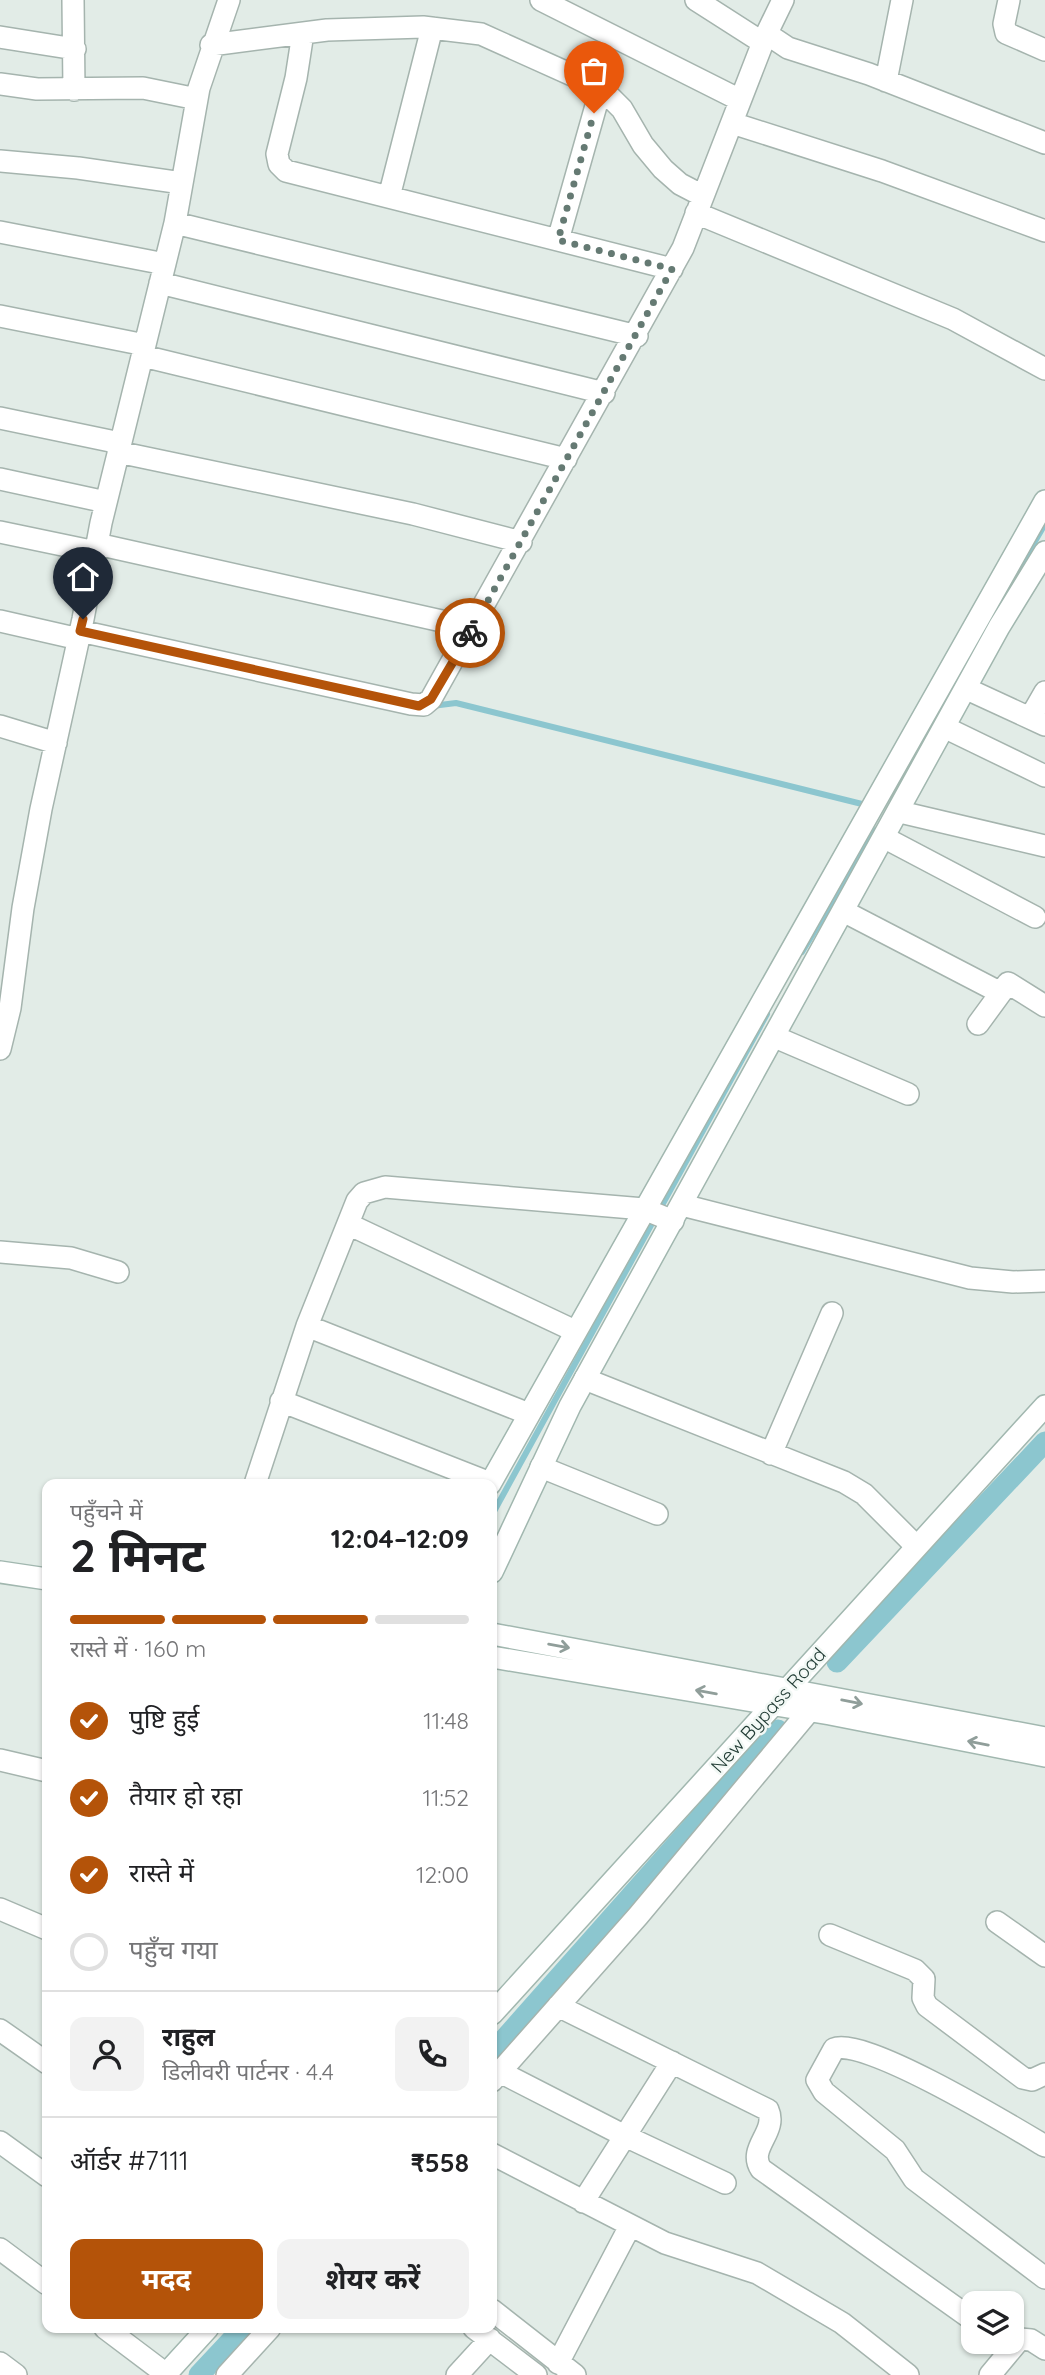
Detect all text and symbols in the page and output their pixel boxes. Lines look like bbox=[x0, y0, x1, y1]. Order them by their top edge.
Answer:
pin bbox=[564, 41, 624, 113]
icon: bag bbox=[575, 52, 613, 90]
pin bbox=[53, 547, 113, 619]
icon: home bbox=[64, 558, 102, 596]
courier bbox=[435, 598, 505, 668]
icon: bike bbox=[451, 614, 489, 652]
text: पहुँचने में bbox=[70, 1497, 143, 1526]
text: 12:04–12:09 bbox=[331, 1522, 469, 1555]
text: 2 मिनट bbox=[70, 1526, 206, 1584]
text: रास्ते में · 160 m bbox=[70, 1634, 206, 1663]
one-way arrow bbox=[547, 1640, 570, 1653]
street label: New Bypass Road bbox=[705, 1642, 831, 1778]
one-way arrow bbox=[695, 1685, 718, 1698]
one-way arrow bbox=[840, 1696, 863, 1709]
icon: check bbox=[70, 1702, 108, 1740]
text: पुष्टि हुई bbox=[129, 1702, 199, 1735]
text: 11:48 bbox=[423, 1706, 469, 1735]
one-way arrow bbox=[967, 1736, 990, 1749]
icon: check bbox=[70, 1779, 108, 1817]
text: तैयार हो रहा bbox=[129, 1779, 242, 1812]
text: 11:52 bbox=[422, 1783, 469, 1812]
icon: check bbox=[70, 1856, 108, 1894]
text: रास्ते में bbox=[129, 1856, 194, 1889]
text: 12:00 bbox=[416, 1860, 469, 1889]
text: पहुँच गया bbox=[129, 1933, 218, 1966]
button: person bbox=[70, 2017, 144, 2091]
button: phone bbox=[395, 2017, 469, 2091]
text: राहुल bbox=[162, 2020, 215, 2053]
text: डिलीवरी पार्टनर · 4.4 bbox=[162, 2057, 334, 2086]
text: ऑर्डर #7111 bbox=[70, 2144, 189, 2177]
text: ₹558 bbox=[410, 2146, 469, 2179]
button: मदद bbox=[70, 2239, 263, 2319]
button: शेयर करें bbox=[277, 2239, 469, 2319]
map controls bbox=[961, 2291, 1024, 2354]
button: layers bbox=[961, 2291, 1024, 2354]

